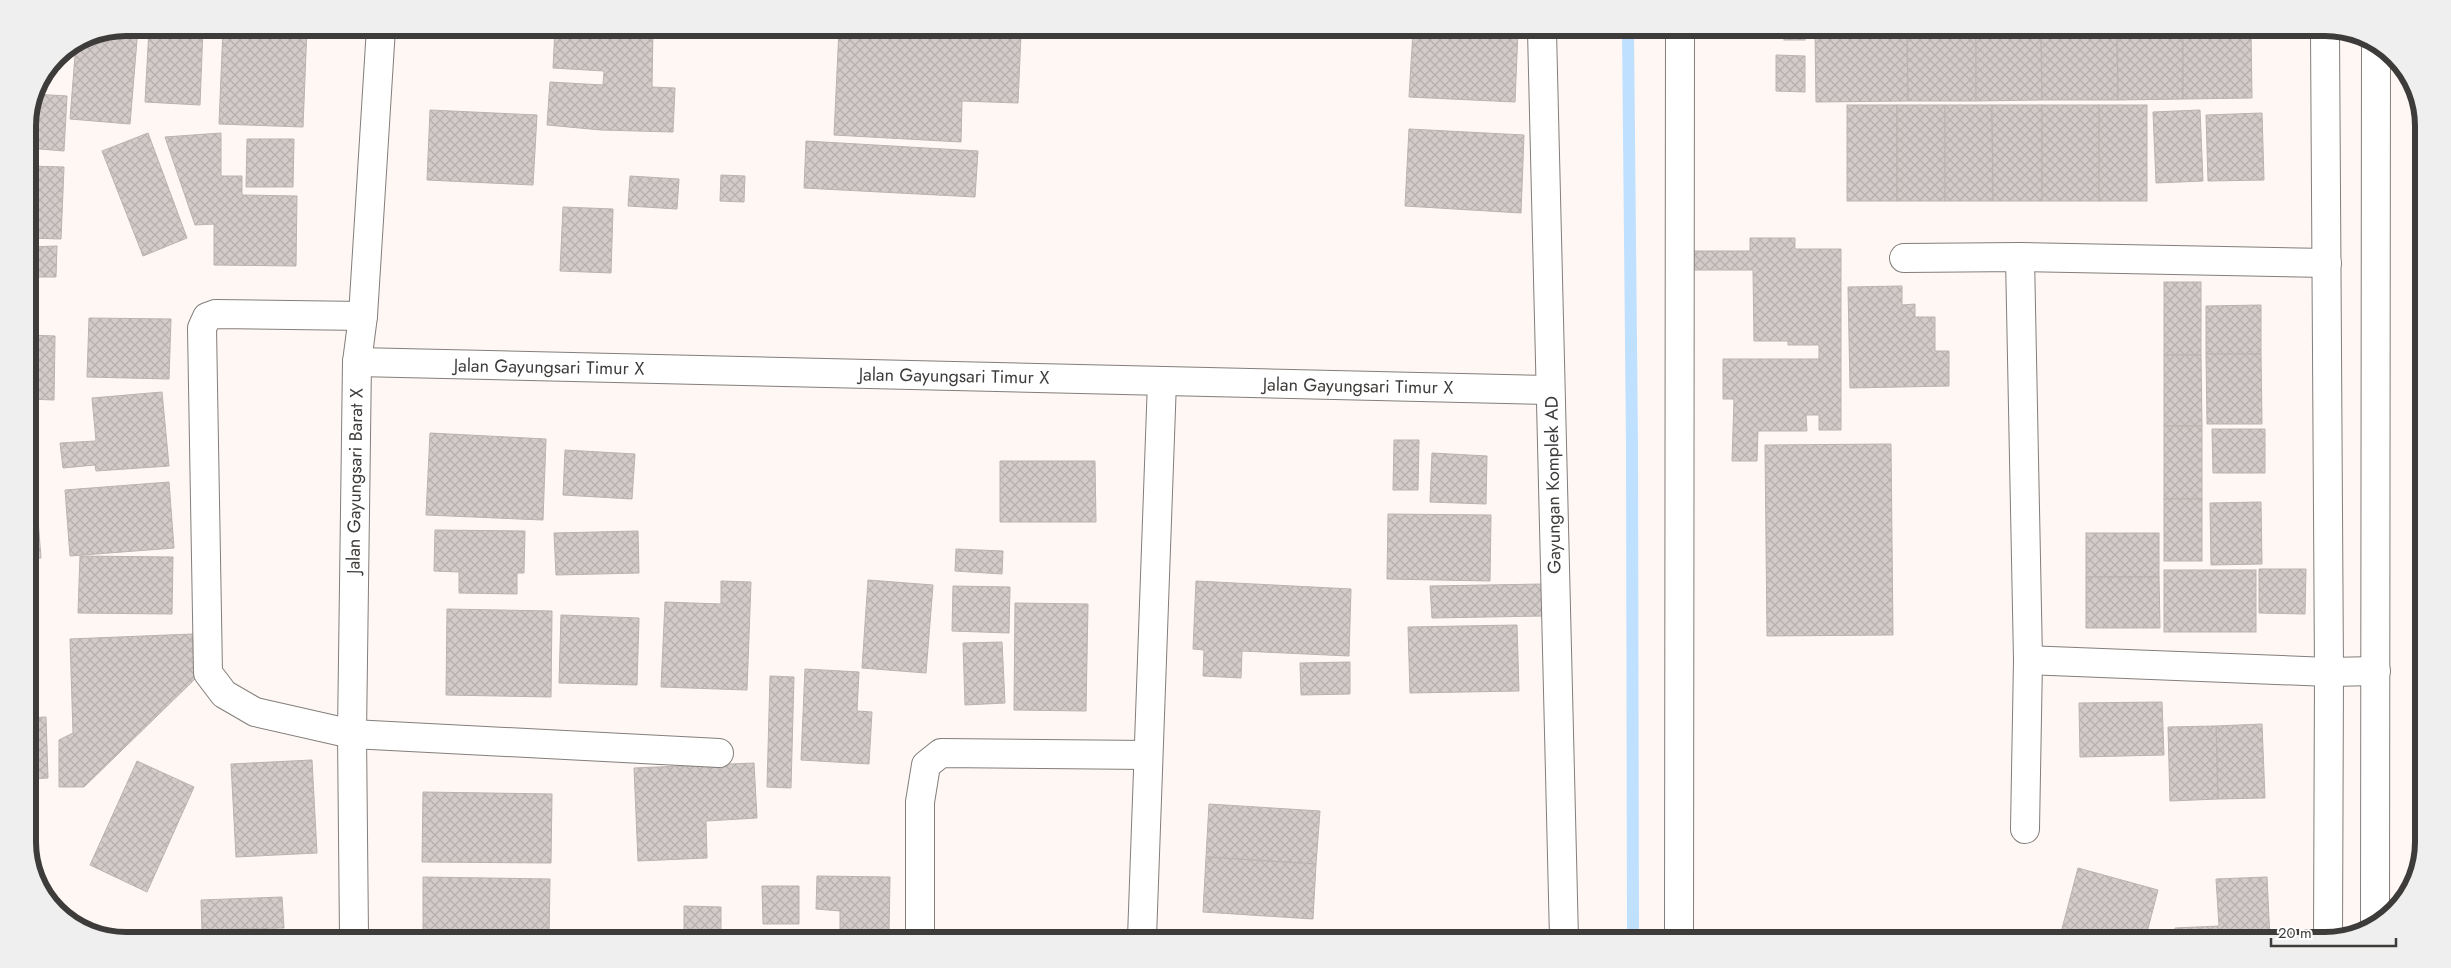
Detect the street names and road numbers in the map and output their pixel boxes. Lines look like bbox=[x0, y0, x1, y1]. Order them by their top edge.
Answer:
street label: Jalan Gayungsari Timur X bbox=[452, 352, 644, 382]
street label: Jalan Gayungsari Timur X bbox=[857, 361, 1049, 391]
street label: Jalan Gayungsari Timur X bbox=[1261, 371, 1453, 401]
street label: Jalan Gayungsari Barat X bbox=[340, 388, 370, 576]
street label: Gayungan Komplek AD bbox=[1538, 396, 1568, 574]

